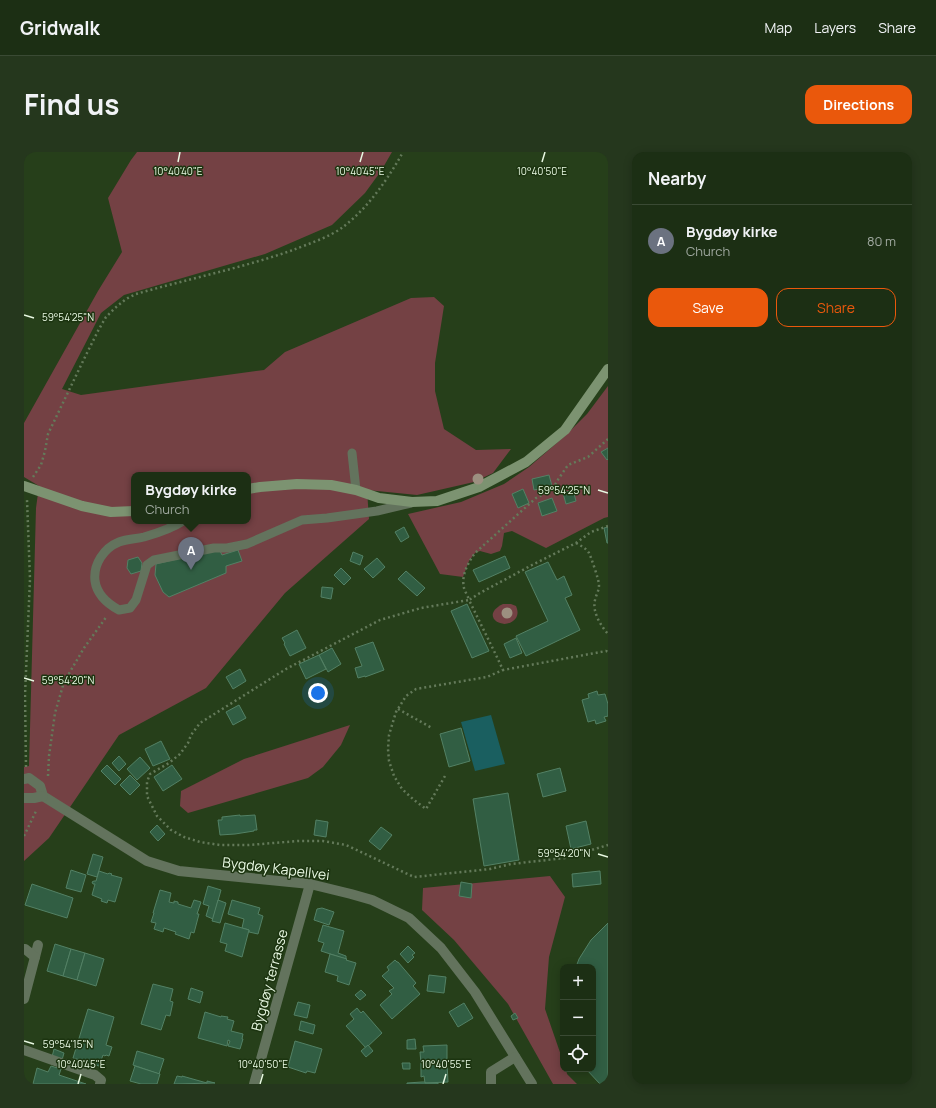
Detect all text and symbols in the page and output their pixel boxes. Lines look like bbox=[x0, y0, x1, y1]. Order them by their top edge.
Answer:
text: Gridwalk bbox=[20, 15, 100, 41]
text: Map bbox=[764, 18, 792, 37]
text: Layers bbox=[814, 18, 856, 37]
text: Share bbox=[878, 18, 916, 37]
text: Find us bbox=[24, 85, 119, 123]
button: Directions bbox=[805, 85, 912, 124]
text: 10°40'40"E bbox=[153, 164, 203, 178]
text: 10°40'45"E bbox=[336, 164, 385, 178]
text: 10°40'50"E bbox=[517, 164, 567, 178]
text: Nearby bbox=[648, 167, 706, 190]
text: Bygdøy kirke bbox=[686, 221, 778, 242]
text: A bbox=[657, 232, 665, 250]
text: 80 m bbox=[867, 232, 896, 250]
text: Church bbox=[686, 242, 730, 260]
button: Save bbox=[648, 288, 768, 327]
button: Share bbox=[776, 288, 896, 327]
text: 59°54'25"N bbox=[42, 310, 94, 324]
popup bbox=[131, 472, 251, 524]
text: Bygdøy kirke bbox=[145, 479, 237, 500]
text: 59°54'25"N bbox=[538, 483, 590, 497]
text: Church bbox=[145, 500, 189, 518]
pin: A bbox=[178, 537, 204, 570]
text: 59°54'20"N bbox=[42, 673, 94, 687]
your location bbox=[308, 683, 328, 703]
text: 59°54'20"N bbox=[538, 846, 590, 860]
street label: Bygdøy Kapellvei bbox=[221, 852, 331, 884]
street label: Bygdøy terrasse bbox=[246, 927, 292, 1033]
map controls bbox=[560, 964, 596, 1072]
button: + bbox=[560, 964, 596, 1000]
button: − bbox=[560, 1000, 596, 1036]
button: locate bbox=[560, 1036, 596, 1072]
text: 59°54'15"N bbox=[43, 1037, 93, 1051]
text: 10°40'45"E bbox=[57, 1057, 106, 1071]
text: 10°40'50"E bbox=[238, 1057, 288, 1071]
text: 10°40'55"E bbox=[421, 1057, 471, 1071]

